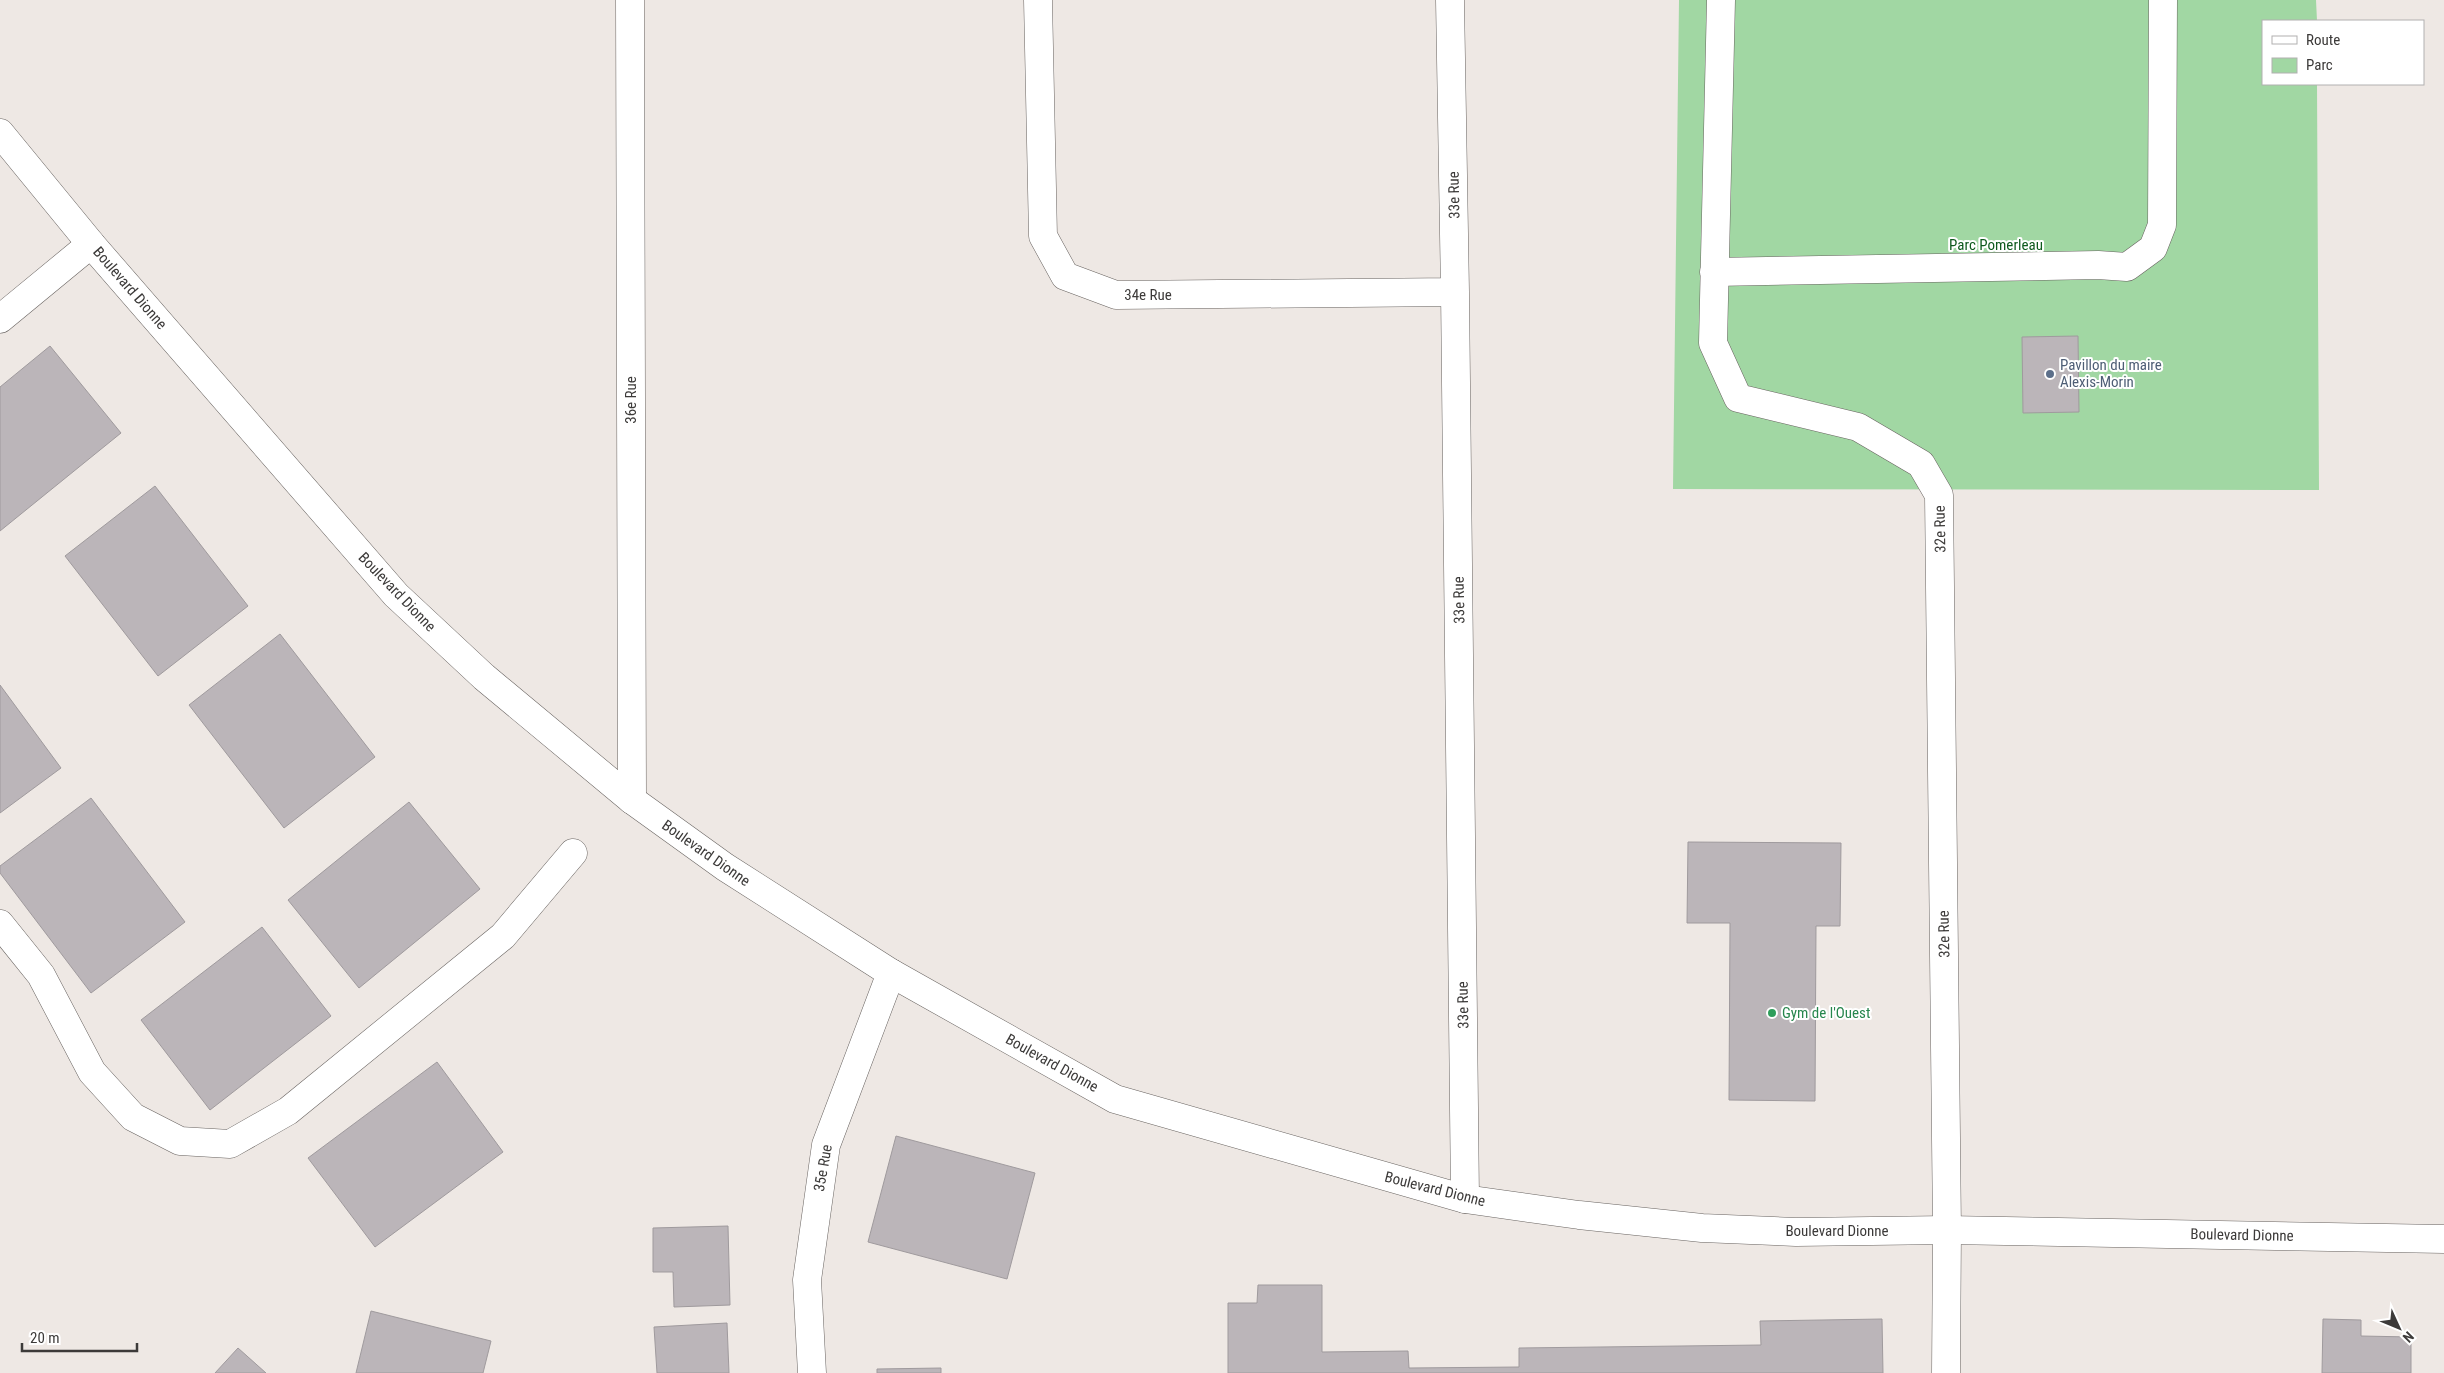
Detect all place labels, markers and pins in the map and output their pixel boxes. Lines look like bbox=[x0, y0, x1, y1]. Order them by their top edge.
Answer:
place label: Pavillon du maire Alexis-Morin bbox=[2060, 356, 2162, 391]
marker: Pavillon du maire Alexis-Morin bbox=[2044, 368, 2056, 380]
place label: Gym de l'Ouest bbox=[1782, 1004, 1870, 1022]
marker: Gym de l'Ouest bbox=[1766, 1007, 1778, 1019]

